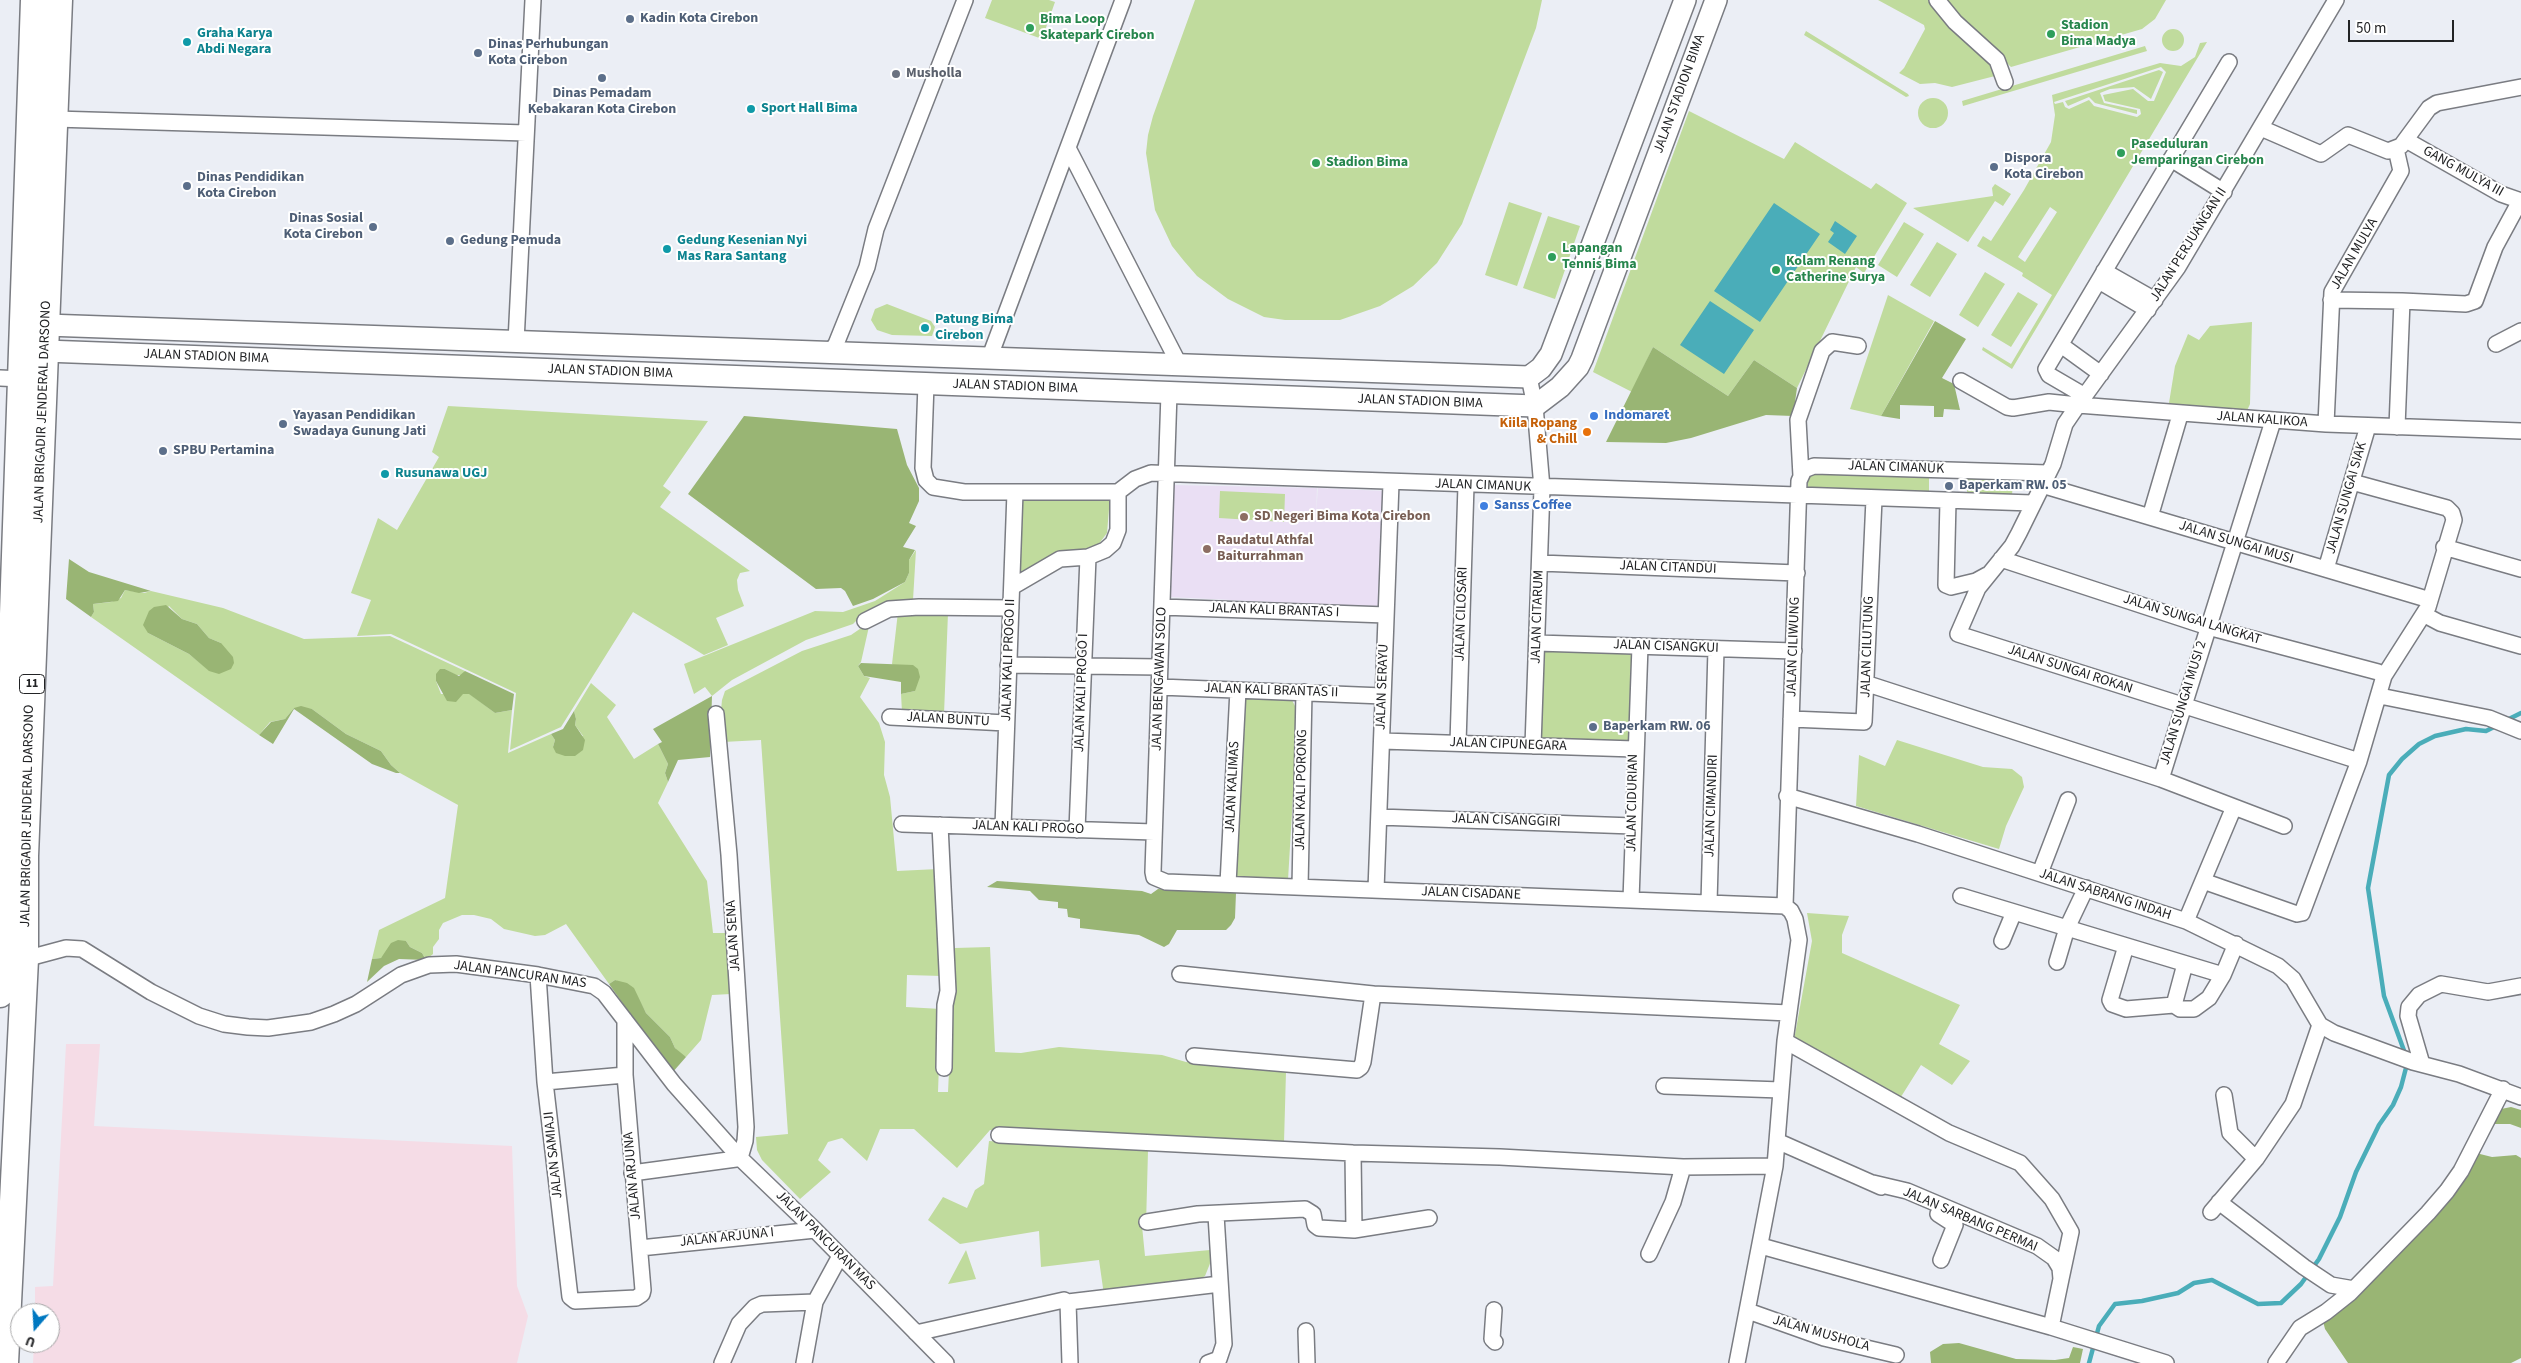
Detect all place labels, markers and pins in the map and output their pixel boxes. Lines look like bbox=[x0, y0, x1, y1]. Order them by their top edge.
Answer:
place label: Kadin Kota Cirebon bbox=[640, 11, 758, 27]
place label: Bima Loop Skatepark Cirebon bbox=[1040, 12, 1155, 44]
marker: Kadin Kota Cirebon bbox=[624, 13, 636, 25]
place label: Stadion Bima Madya bbox=[2061, 18, 2136, 50]
marker: Bima Loop Skatepark Cirebon bbox=[1024, 22, 1036, 34]
place label: Graha Karya Abdi Negara bbox=[197, 26, 273, 58]
marker: Stadion Bima Madya bbox=[2045, 28, 2057, 40]
marker: Graha Karya Abdi Negara bbox=[181, 36, 193, 48]
place label: Dinas Perhubungan Kota Cirebon bbox=[488, 37, 609, 70]
marker: Dinas Perhubungan Kota Cirebon bbox=[472, 47, 484, 59]
place label: Musholla bbox=[906, 66, 962, 82]
marker: Musholla bbox=[890, 68, 902, 80]
marker: Dinas Pemadam Kebakaran Kota Cirebon bbox=[596, 72, 608, 84]
place label: Dinas Pemadam Kebakaran Kota Cirebon bbox=[528, 86, 676, 118]
place label: Sport Hall Bima bbox=[761, 101, 858, 117]
marker: Sport Hall Bima bbox=[745, 103, 757, 115]
place label: Paseduluran Jemparingan Cirebon bbox=[2131, 137, 2264, 170]
marker: Paseduluran Jemparingan Cirebon bbox=[2115, 147, 2127, 159]
place label: Dispora Kota Cirebon bbox=[2004, 151, 2084, 184]
place label: Stadion Bima bbox=[1326, 155, 1408, 171]
marker: Stadion Bima bbox=[1310, 157, 1322, 169]
marker: Dispora Kota Cirebon bbox=[1988, 161, 2000, 173]
place label: Dinas Pendidikan Kota Cirebon bbox=[197, 170, 304, 202]
marker: Dinas Pendidikan Kota Cirebon bbox=[181, 180, 193, 192]
place label: Dinas Sosial Kota Cirebon bbox=[283, 211, 363, 243]
marker: Dinas Sosial Kota Cirebon bbox=[367, 221, 379, 233]
place label: Gedung Pemuda bbox=[460, 233, 561, 249]
place label: Gedung Kesenian Nyi Mas Rara Santang bbox=[677, 233, 807, 266]
marker: Gedung Pemuda bbox=[444, 235, 456, 247]
place label: Lapangan Tennis Bima bbox=[1562, 241, 1637, 274]
marker: Gedung Kesenian Nyi Mas Rara Santang bbox=[661, 243, 673, 255]
marker: Lapangan Tennis Bima bbox=[1546, 251, 1558, 263]
place label: Kolam Renang Catherine Surya bbox=[1786, 254, 1885, 286]
marker: Kolam Renang Catherine Surya bbox=[1770, 264, 1782, 276]
place label: Patung Bima Cirebon bbox=[935, 312, 1013, 344]
marker: Patung Bima Cirebon bbox=[919, 322, 931, 334]
place label: Yayasan Pendidikan Swadaya Gunung Jati bbox=[293, 408, 426, 441]
place label: Indomaret bbox=[1604, 408, 1669, 424]
marker: Indomaret bbox=[1588, 410, 1600, 422]
place label: Kiila Ropang & Chill bbox=[1500, 416, 1577, 448]
marker: Yayasan Pendidikan Swadaya Gunung Jati bbox=[277, 418, 289, 430]
marker: Kiila Ropang & Chill bbox=[1581, 426, 1593, 438]
place label: SPBU Pertamina bbox=[173, 443, 274, 459]
marker: SPBU Pertamina bbox=[157, 445, 169, 457]
place label: Rusunawa UGJ bbox=[395, 466, 487, 482]
marker: Rusunawa UGJ bbox=[379, 468, 391, 480]
place label: Baperkam RW. 05 bbox=[1959, 478, 2067, 494]
marker: Baperkam RW. 05 bbox=[1943, 480, 1955, 492]
place label: Sanss Coffee bbox=[1494, 498, 1572, 514]
marker: Sanss Coffee bbox=[1478, 500, 1490, 512]
place label: SD Negeri Bima Kota Cirebon bbox=[1254, 509, 1431, 525]
marker: SD Negeri Bima Kota Cirebon bbox=[1238, 511, 1250, 523]
place label: Raudatul Athfal Baiturrahman bbox=[1217, 533, 1313, 566]
marker: Raudatul Athfal Baiturrahman bbox=[1201, 543, 1213, 555]
place label: Baperkam RW. 06 bbox=[1603, 719, 1711, 735]
marker: Baperkam RW. 06 bbox=[1587, 721, 1599, 733]

